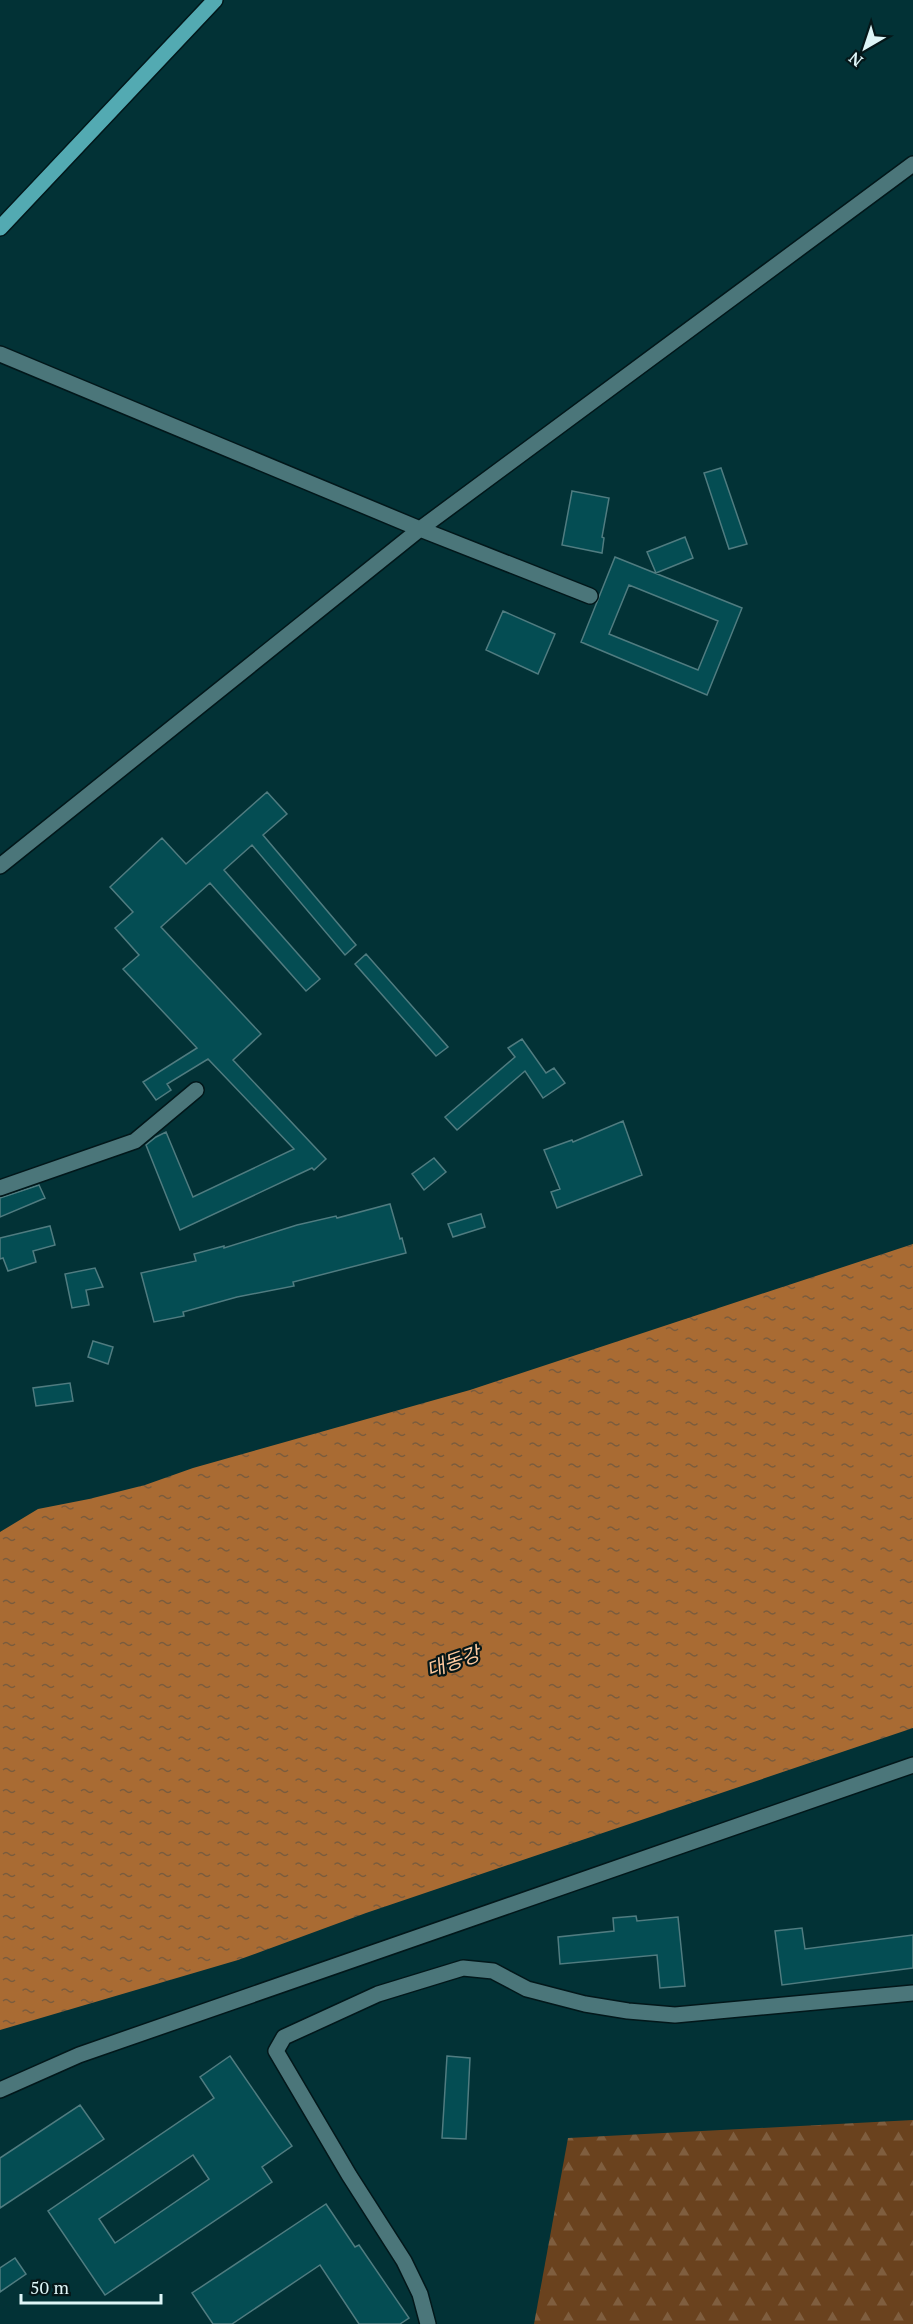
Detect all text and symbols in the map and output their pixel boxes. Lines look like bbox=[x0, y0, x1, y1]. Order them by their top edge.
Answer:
north arrow bbox=[835, 18, 895, 78]
text: N bbox=[844, 47, 867, 72]
water label: 대동강 bbox=[422, 1639, 486, 1683]
scale bar bbox=[21, 2267, 160, 2305]
text: 50 m bbox=[30, 2275, 70, 2299]

